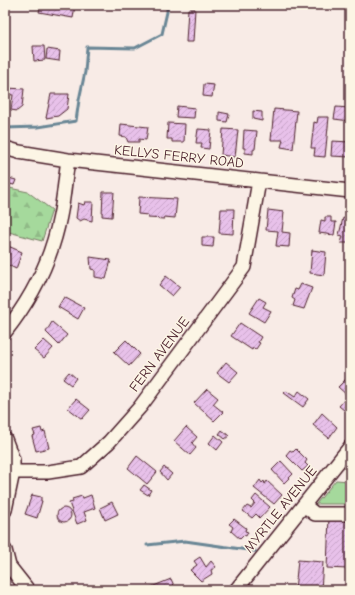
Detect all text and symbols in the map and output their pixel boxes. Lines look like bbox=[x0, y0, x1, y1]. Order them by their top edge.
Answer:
street label: KELLYS FERRY ROAD bbox=[113, 141, 245, 172]
street label: FERN AVENUE bbox=[126, 313, 193, 395]
street label: MYRTLE AVENUE bbox=[240, 463, 321, 556]

